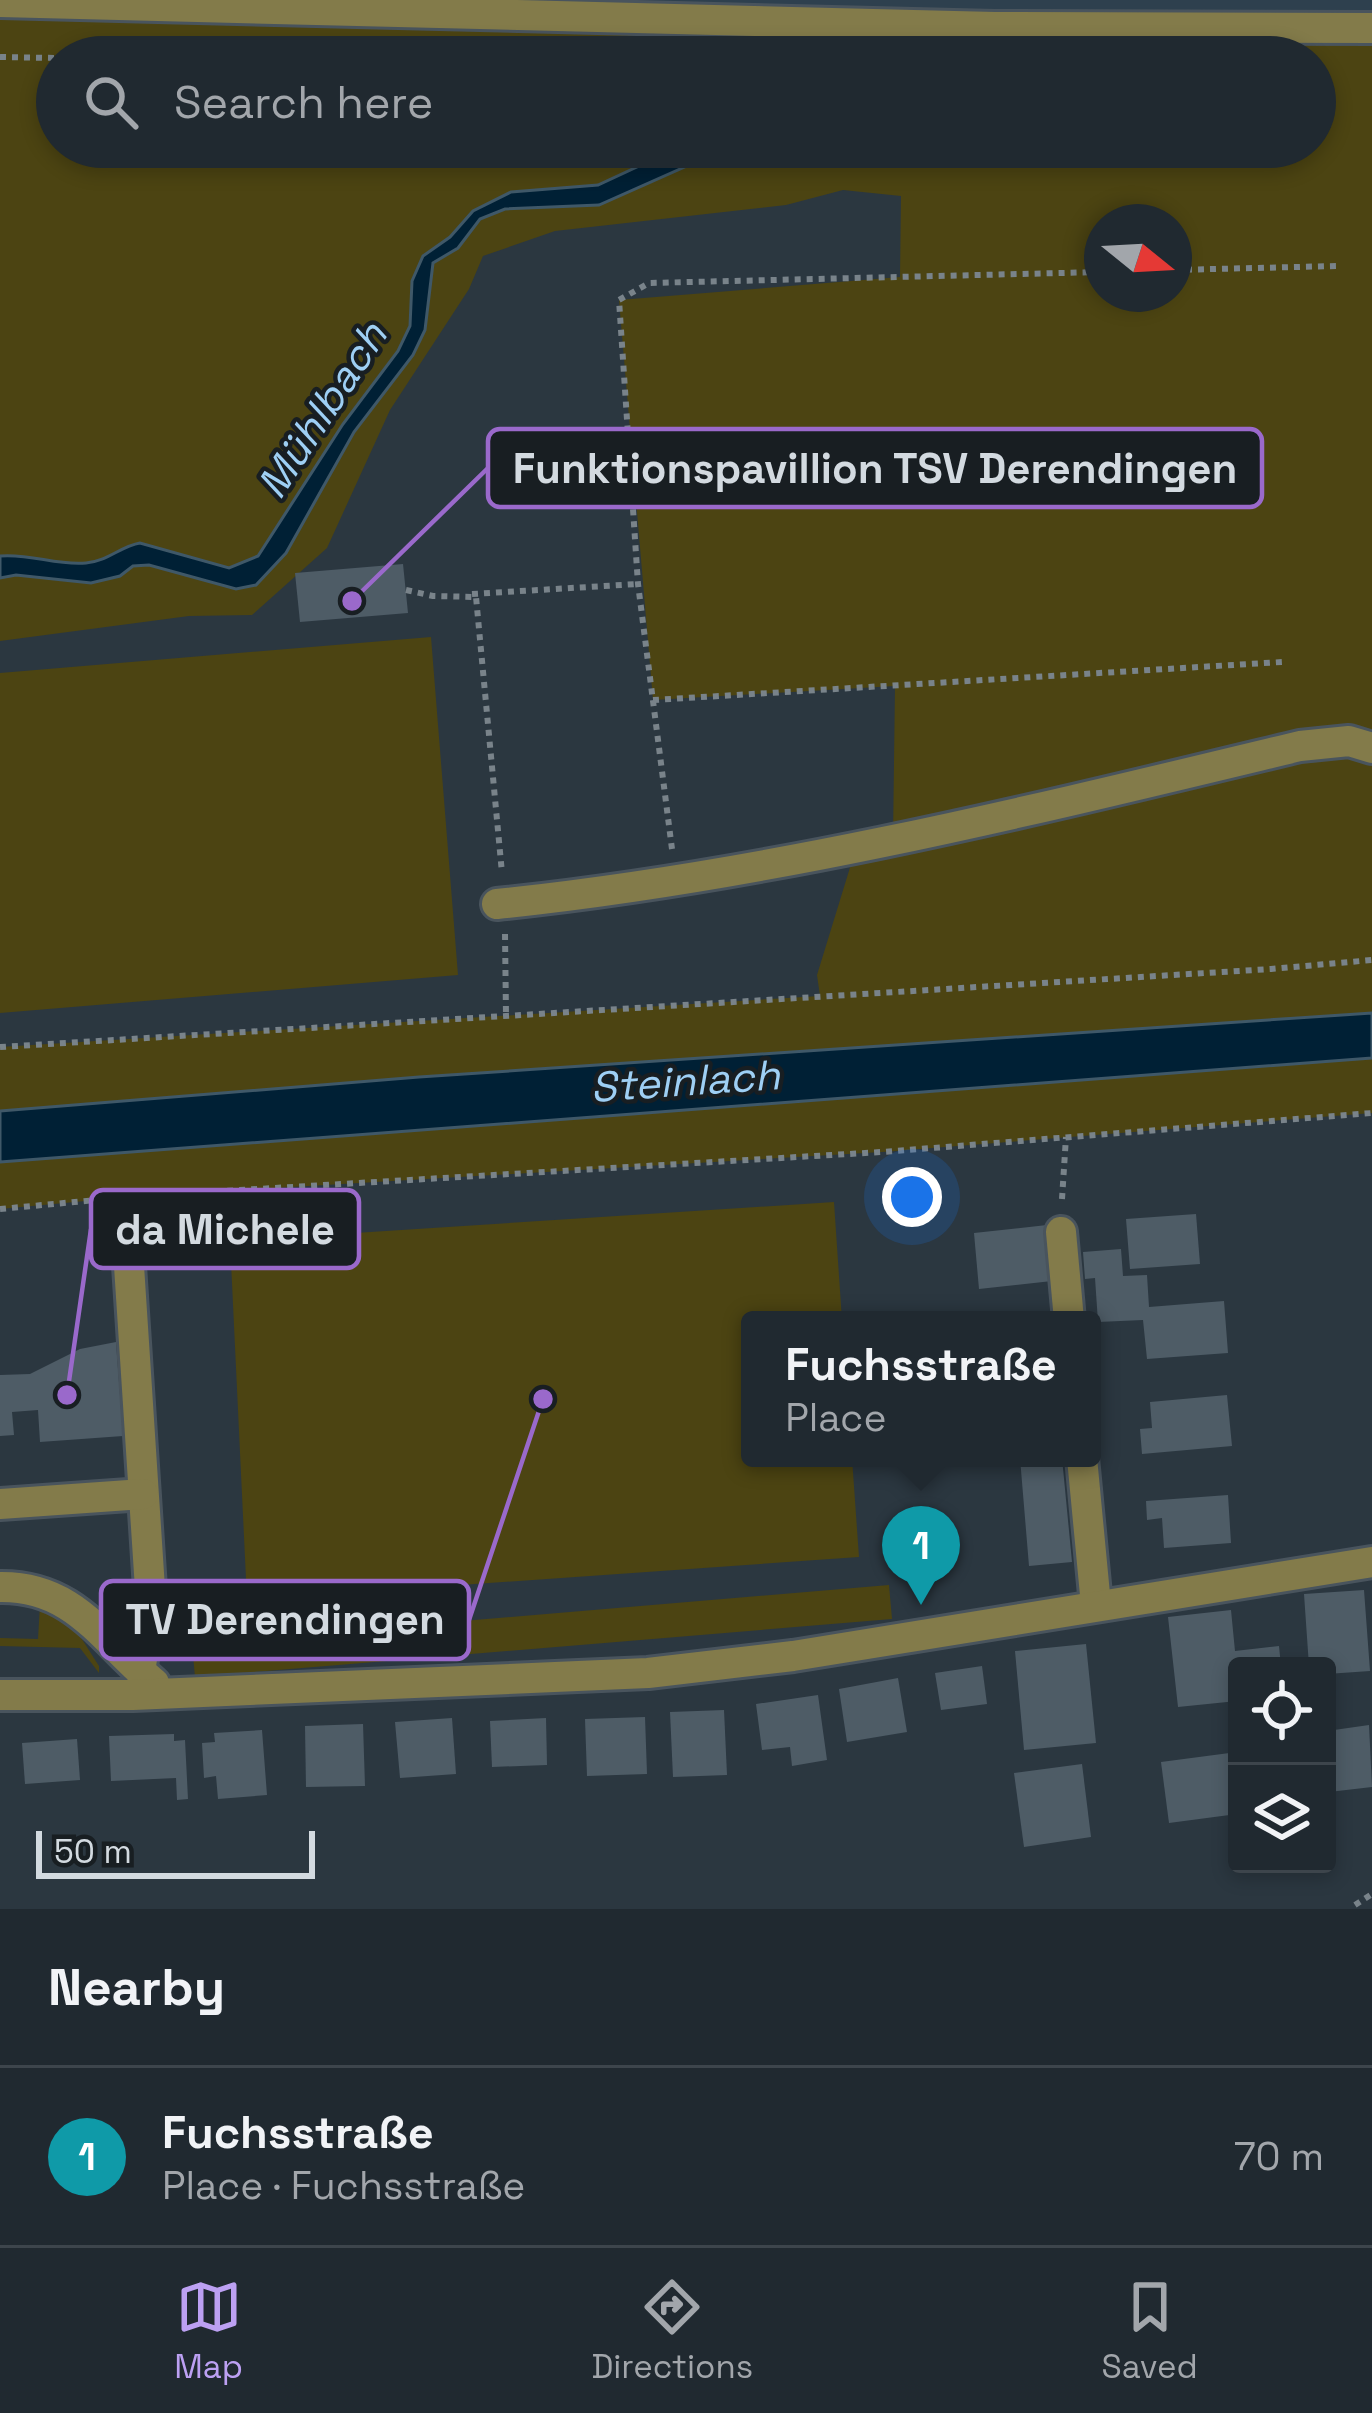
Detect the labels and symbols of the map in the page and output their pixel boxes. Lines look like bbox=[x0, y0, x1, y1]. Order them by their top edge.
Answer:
north arrow bbox=[1084, 204, 1192, 312]
water label: Mühlbach bbox=[245, 311, 399, 508]
callout: Funktionspavillion TSV Derendingen bbox=[488, 429, 1262, 507]
text: Funktionspavillion TSV Derendingen bbox=[513, 442, 1237, 495]
water label: Steinlach bbox=[588, 1048, 783, 1114]
your location bbox=[882, 1167, 942, 1227]
callout: da Michele bbox=[91, 1190, 359, 1268]
text: da Michele bbox=[115, 1203, 335, 1256]
pin: 1 bbox=[882, 1506, 960, 1605]
callout: TV Derendingen bbox=[101, 1581, 469, 1659]
text: TV Derendingen bbox=[125, 1593, 445, 1646]
scale bar bbox=[36, 1825, 315, 1878]

